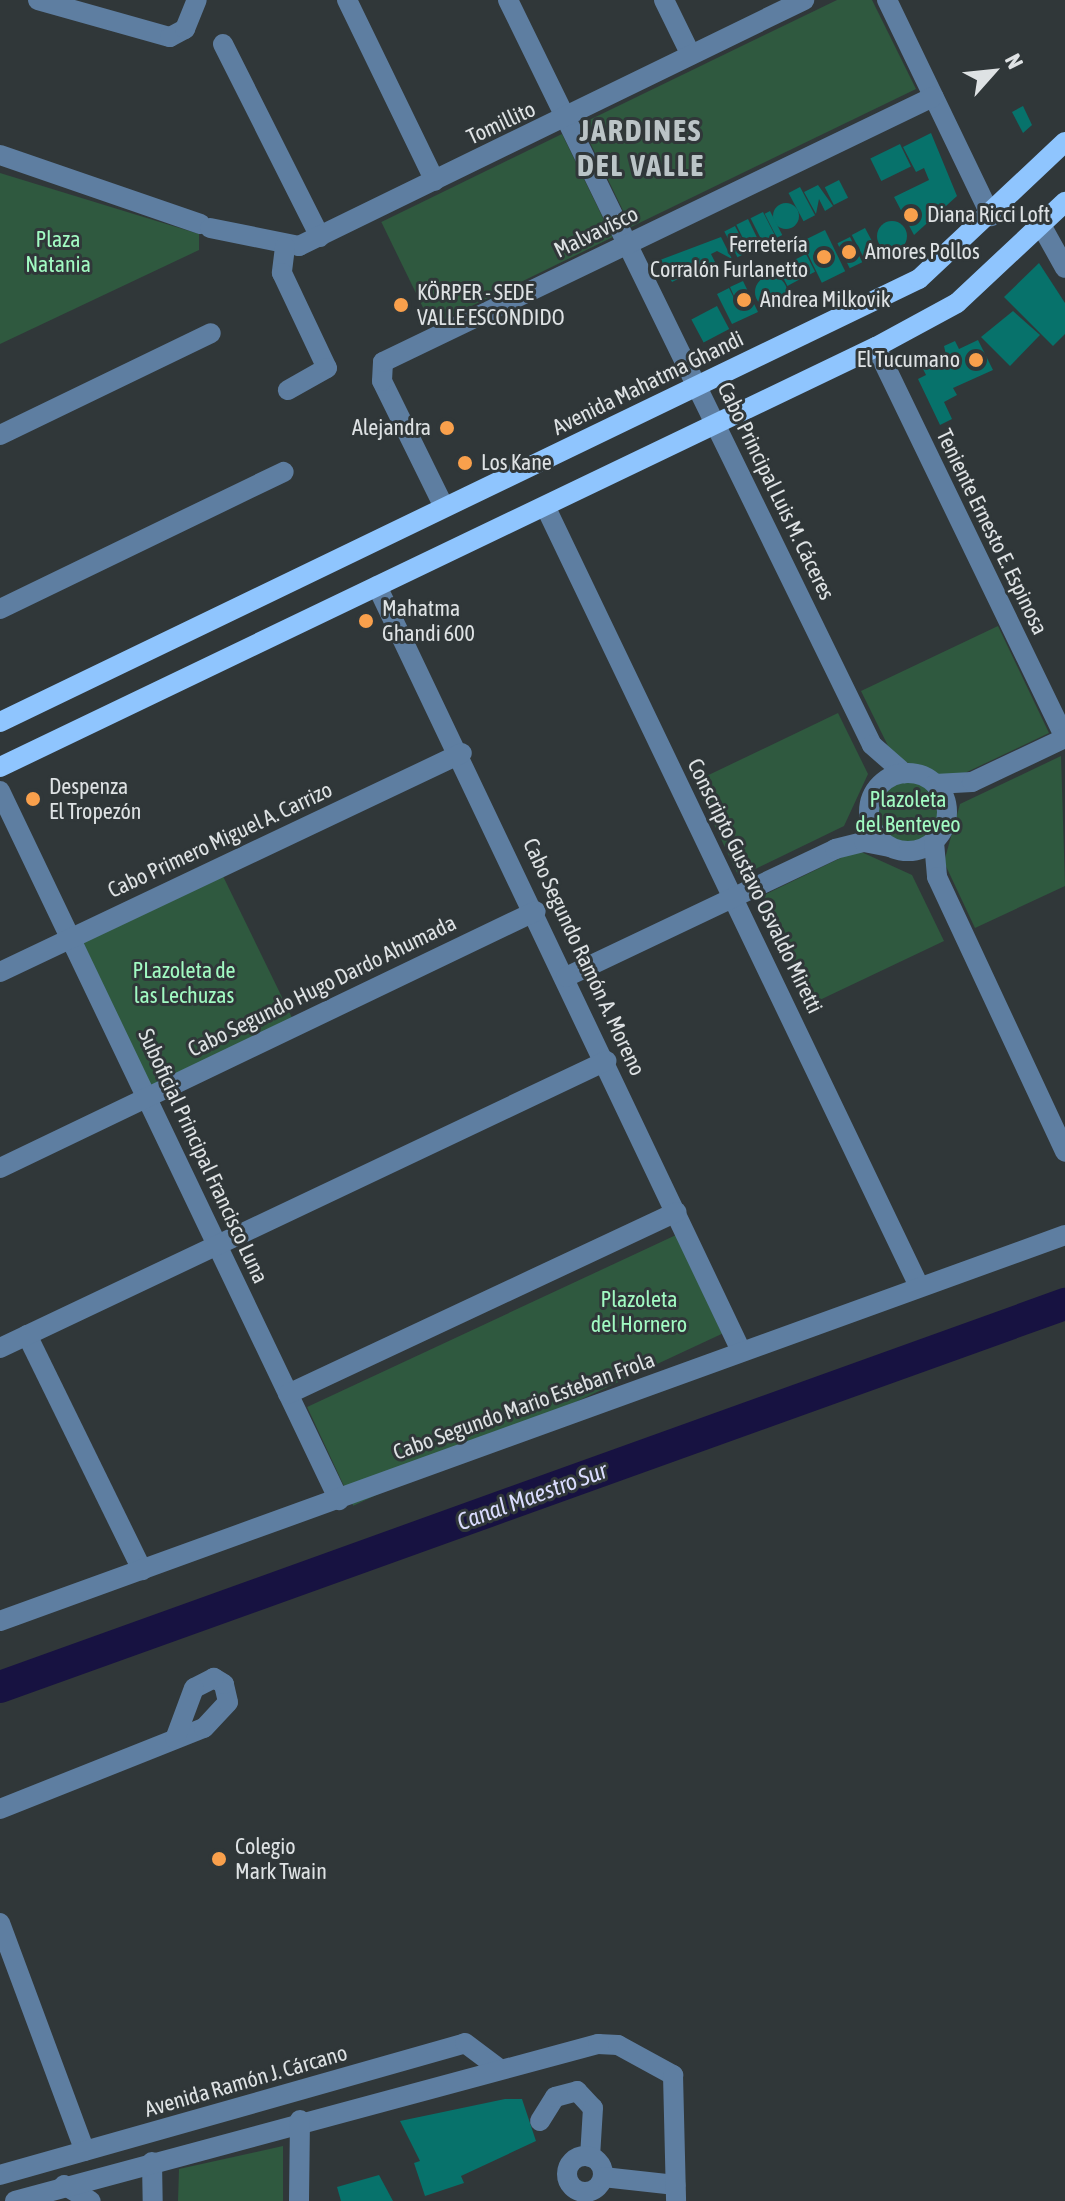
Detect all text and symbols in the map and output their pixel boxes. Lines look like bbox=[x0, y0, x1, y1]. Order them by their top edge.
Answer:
north arrow bbox=[953, 32, 1033, 112]
text: N bbox=[1000, 49, 1029, 73]
street label: Tomillito bbox=[462, 96, 540, 150]
district label: JARDINES DEL VALLE bbox=[577, 112, 705, 182]
street label: Malvavisco bbox=[550, 200, 642, 264]
place label: Diana Ricci Loft bbox=[927, 202, 1050, 228]
marker: Diana Ricci Loft bbox=[902, 206, 920, 224]
park label: Plaza Natania bbox=[25, 226, 91, 278]
place label: Ferretería Corralón Furlanetto bbox=[650, 231, 808, 282]
place label: Amores Pollos bbox=[865, 239, 980, 265]
marker: Amores Pollos bbox=[840, 243, 858, 261]
marker: Ferretería Corralón Furlanetto bbox=[815, 248, 833, 266]
place label: KÖRPER - SEDE VALLE ESCONDIDO bbox=[417, 279, 565, 330]
place label: Andrea Milkovik bbox=[760, 287, 890, 313]
marker: Andrea Milkovik bbox=[735, 291, 753, 309]
marker: KÖRPER - SEDE VALLE ESCONDIDO bbox=[392, 296, 410, 314]
street label: Avenida Mahatma Ghandi bbox=[548, 325, 748, 441]
place label: El Tucumano bbox=[857, 347, 960, 373]
marker: El Tucumano bbox=[967, 351, 985, 369]
street label: Cabo Principal Luis M. Cáceres bbox=[712, 378, 840, 604]
place label: Alejandra bbox=[352, 415, 431, 441]
marker: Alejandra bbox=[438, 419, 456, 437]
street label: Teniente Ernesto E. Espinosa bbox=[931, 425, 1053, 639]
place label: Los Kane bbox=[481, 450, 552, 476]
marker: Los Kane bbox=[456, 454, 474, 472]
place label: Mahatma Ghandi 600 bbox=[382, 595, 475, 646]
marker: Mahatma Ghandi 600 bbox=[357, 612, 375, 630]
street label: Conscripto Gustavo Osvaldo Miretti bbox=[682, 754, 828, 1018]
place label: Despenza El Tropezón bbox=[49, 773, 142, 824]
street label: Cabo Primero Miguel A. Carrizo bbox=[104, 776, 336, 904]
park label: Plazoleta del Benteveo bbox=[855, 786, 961, 838]
marker: Despenza El Tropezón bbox=[24, 790, 42, 808]
street label: Cabo Segundo Ramón A. Moreno bbox=[517, 834, 651, 1080]
street label: Cabo Segundo Hugo Dardo Ahumada bbox=[184, 909, 460, 1063]
park label: PLazoleta de las Lechuzas bbox=[132, 957, 236, 1008]
street label: Suboficial Principal Francisco Luna bbox=[132, 1025, 274, 1287]
park label: Plazoleta del Hornero bbox=[591, 1286, 687, 1338]
street label: Cabo Segundo Mario Esteban Frola bbox=[390, 1346, 658, 1466]
water label: Canal Maestro Sur bbox=[453, 1456, 611, 1536]
place label: Colegio Mark Twain bbox=[235, 1833, 327, 1884]
marker: Colegio Mark Twain bbox=[210, 1850, 228, 1868]
street label: Avenida Ramón J. Cárcano bbox=[142, 2039, 350, 2123]

